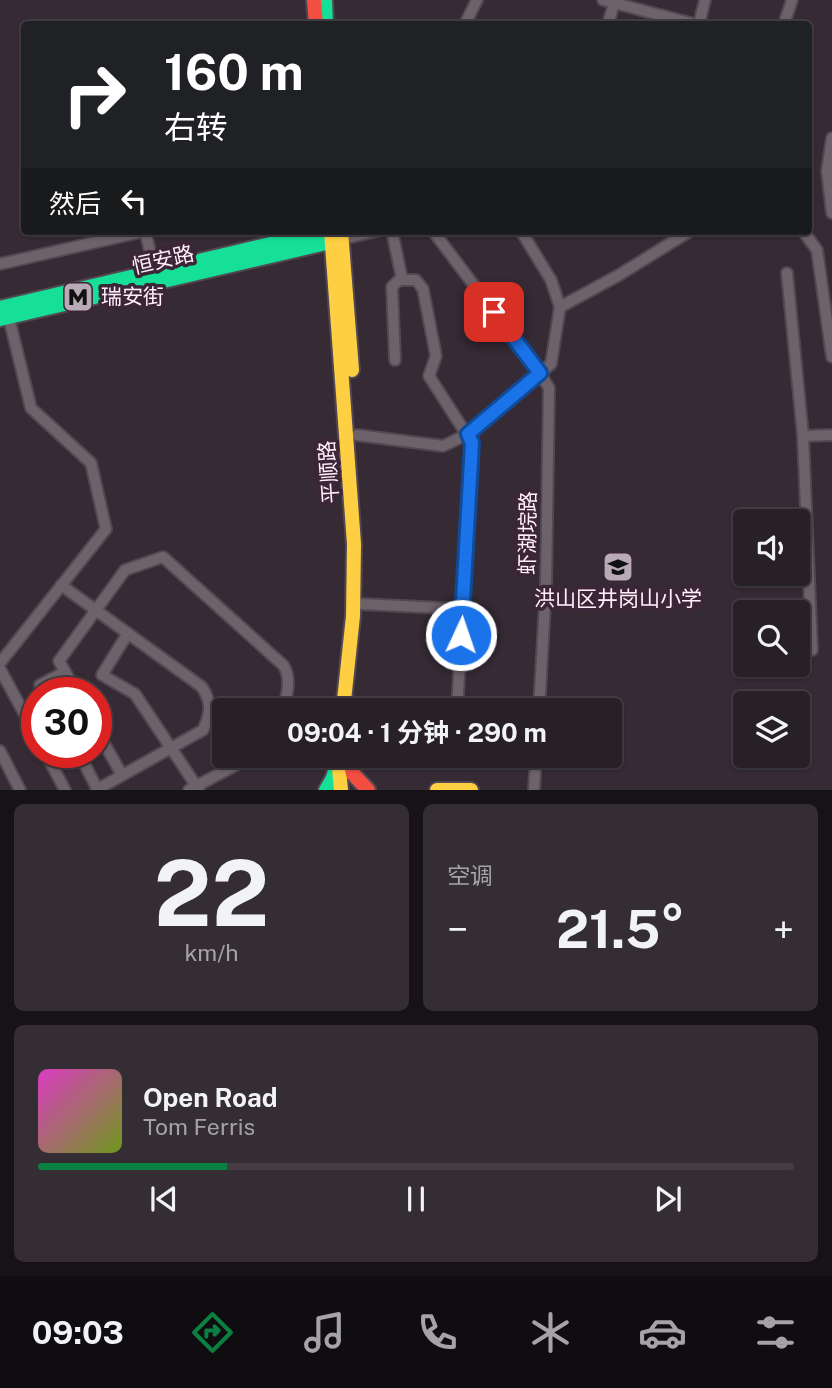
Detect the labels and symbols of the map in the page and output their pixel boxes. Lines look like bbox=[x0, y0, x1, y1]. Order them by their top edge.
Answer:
street label: 恒安路 bbox=[129, 240, 196, 279]
metro station icon: 瑞安街 bbox=[61, 280, 95, 314]
pin bbox=[464, 282, 524, 342]
place label: 瑞安街 bbox=[101, 284, 164, 309]
street label: 平顺路 bbox=[314, 440, 343, 504]
street label: 虾湖垸路 bbox=[514, 491, 541, 575]
school or university icon: 洪山区井岗山小学 bbox=[601, 550, 635, 584]
place label: 洪山区井岗山小学 bbox=[534, 586, 702, 611]
position arrow bbox=[424, 598, 498, 672]
speed limit sign: 30 bbox=[21, 677, 112, 768]

